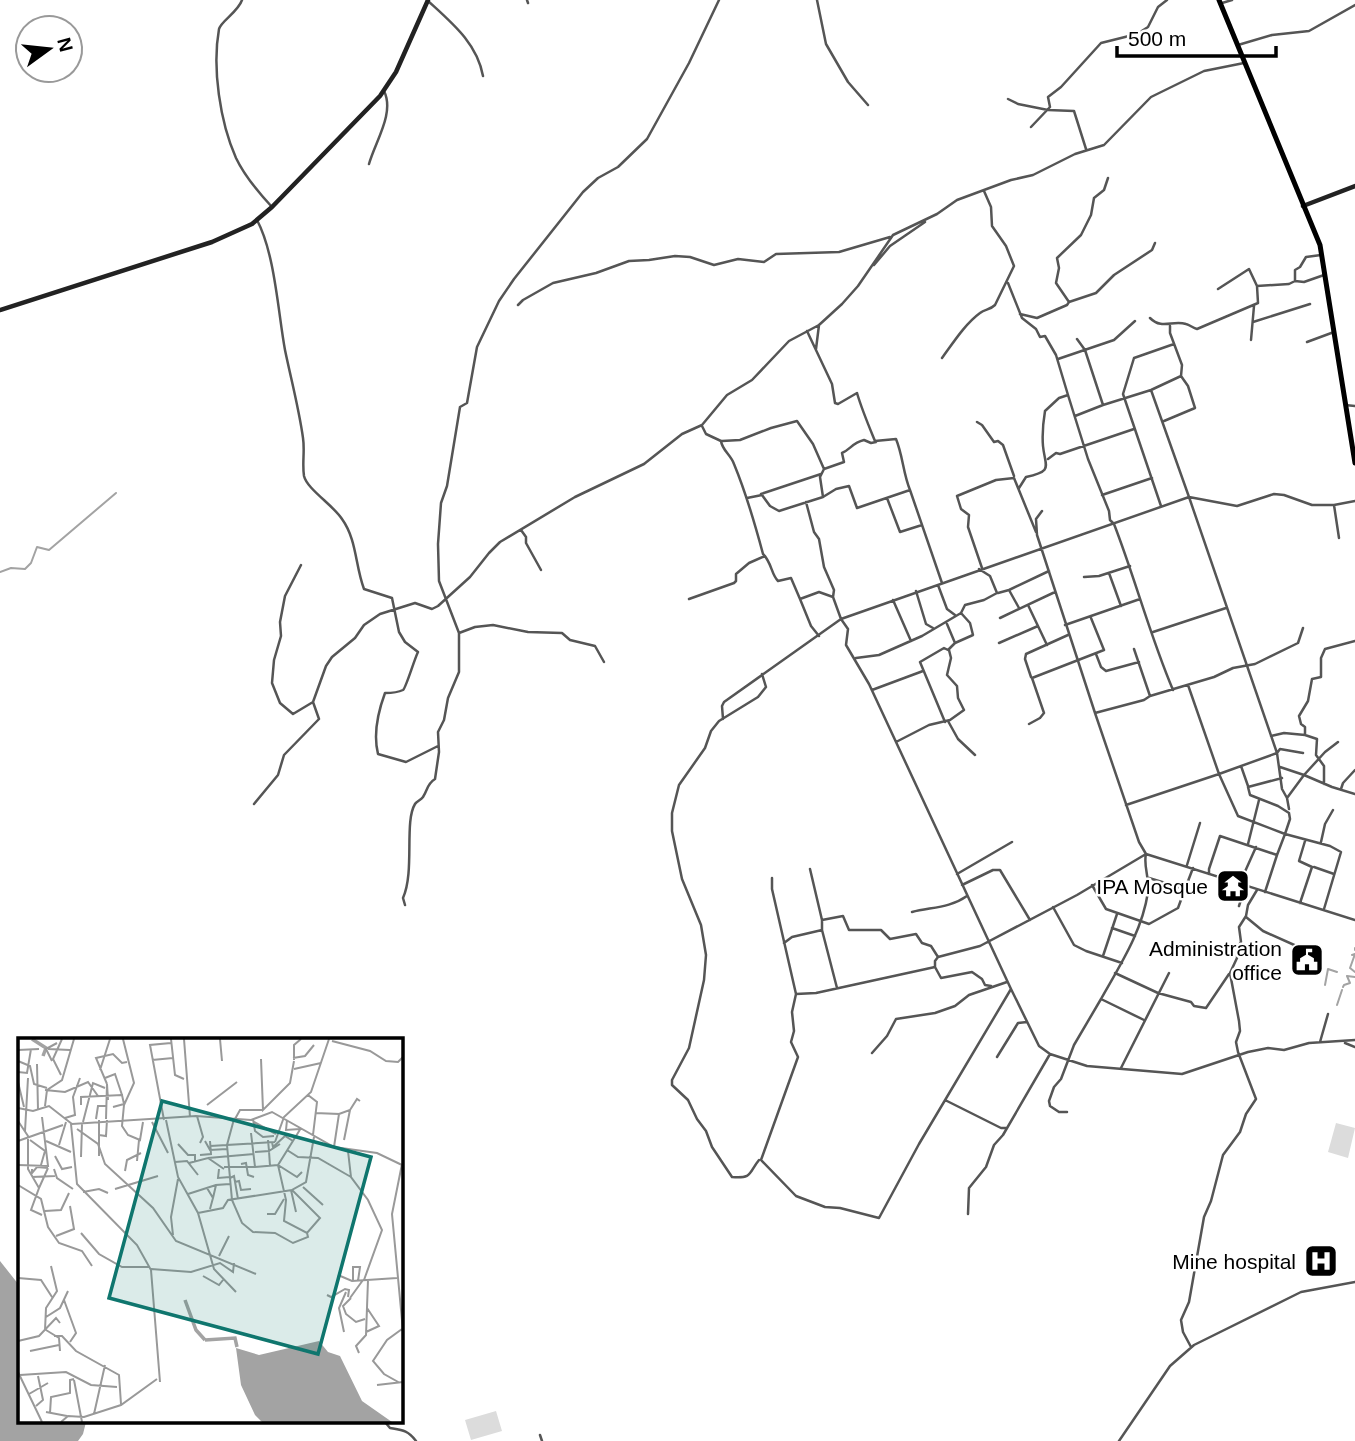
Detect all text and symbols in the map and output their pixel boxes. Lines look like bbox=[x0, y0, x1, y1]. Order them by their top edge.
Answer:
north arrow bbox=[14, 14, 84, 84]
scale bar bbox=[1117, 14, 1276, 58]
text: 500 m bbox=[1128, 27, 1186, 50]
text: N bbox=[53, 35, 77, 54]
temple icon: IPA Mosque bbox=[1214, 867, 1252, 905]
place label: IPA Mosque bbox=[1096, 875, 1208, 898]
place label: Administration office bbox=[1149, 937, 1282, 984]
public building icon: Administration office bbox=[1288, 941, 1326, 979]
inset map bbox=[18, 1038, 402, 1424]
hospital icon: Mine hospital bbox=[1302, 1242, 1340, 1280]
place label: Mine hospital bbox=[1172, 1250, 1296, 1273]

